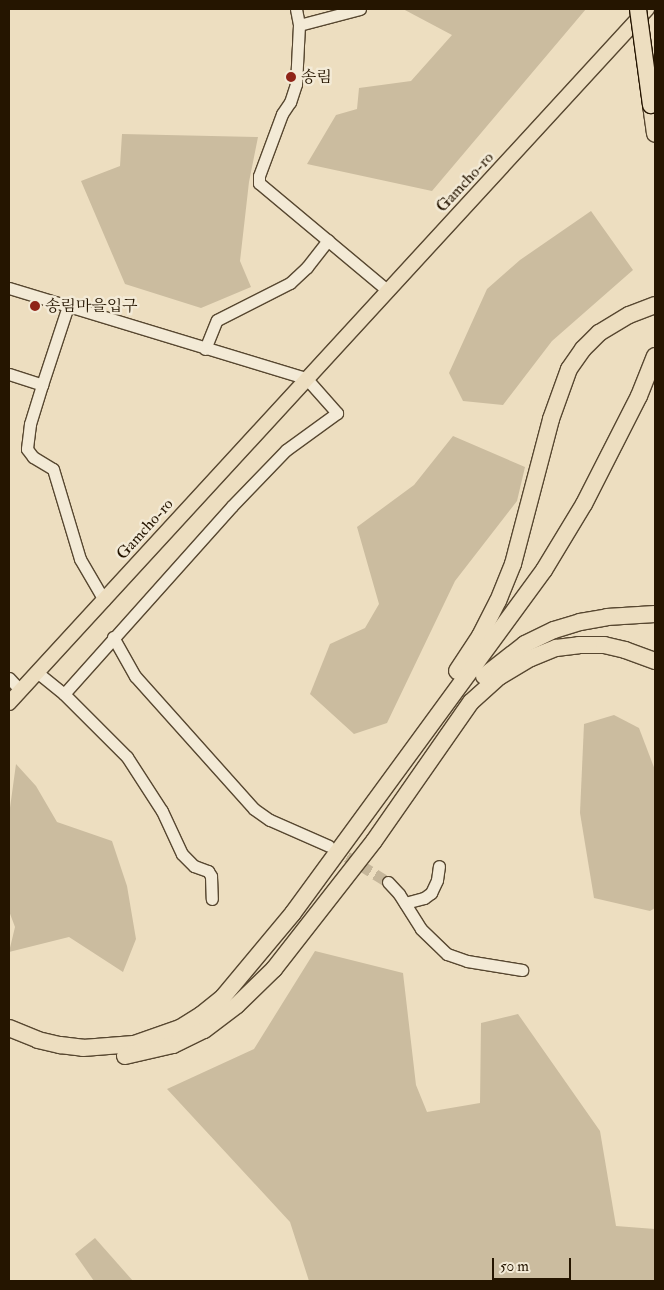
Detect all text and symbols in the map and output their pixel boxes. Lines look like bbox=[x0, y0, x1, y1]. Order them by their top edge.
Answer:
place label: 송림 bbox=[301, 67, 332, 87]
marker: 송림 bbox=[285, 71, 297, 83]
street label: Gamcho-ro bbox=[432, 148, 498, 216]
place label: 송림마을입구 bbox=[45, 296, 138, 316]
marker: 송림마을입구 bbox=[29, 300, 41, 312]
street label: Gamcho-ro bbox=[113, 495, 177, 563]
scale bar bbox=[494, 1248, 573, 1280]
text: 50 m bbox=[500, 1257, 529, 1276]

